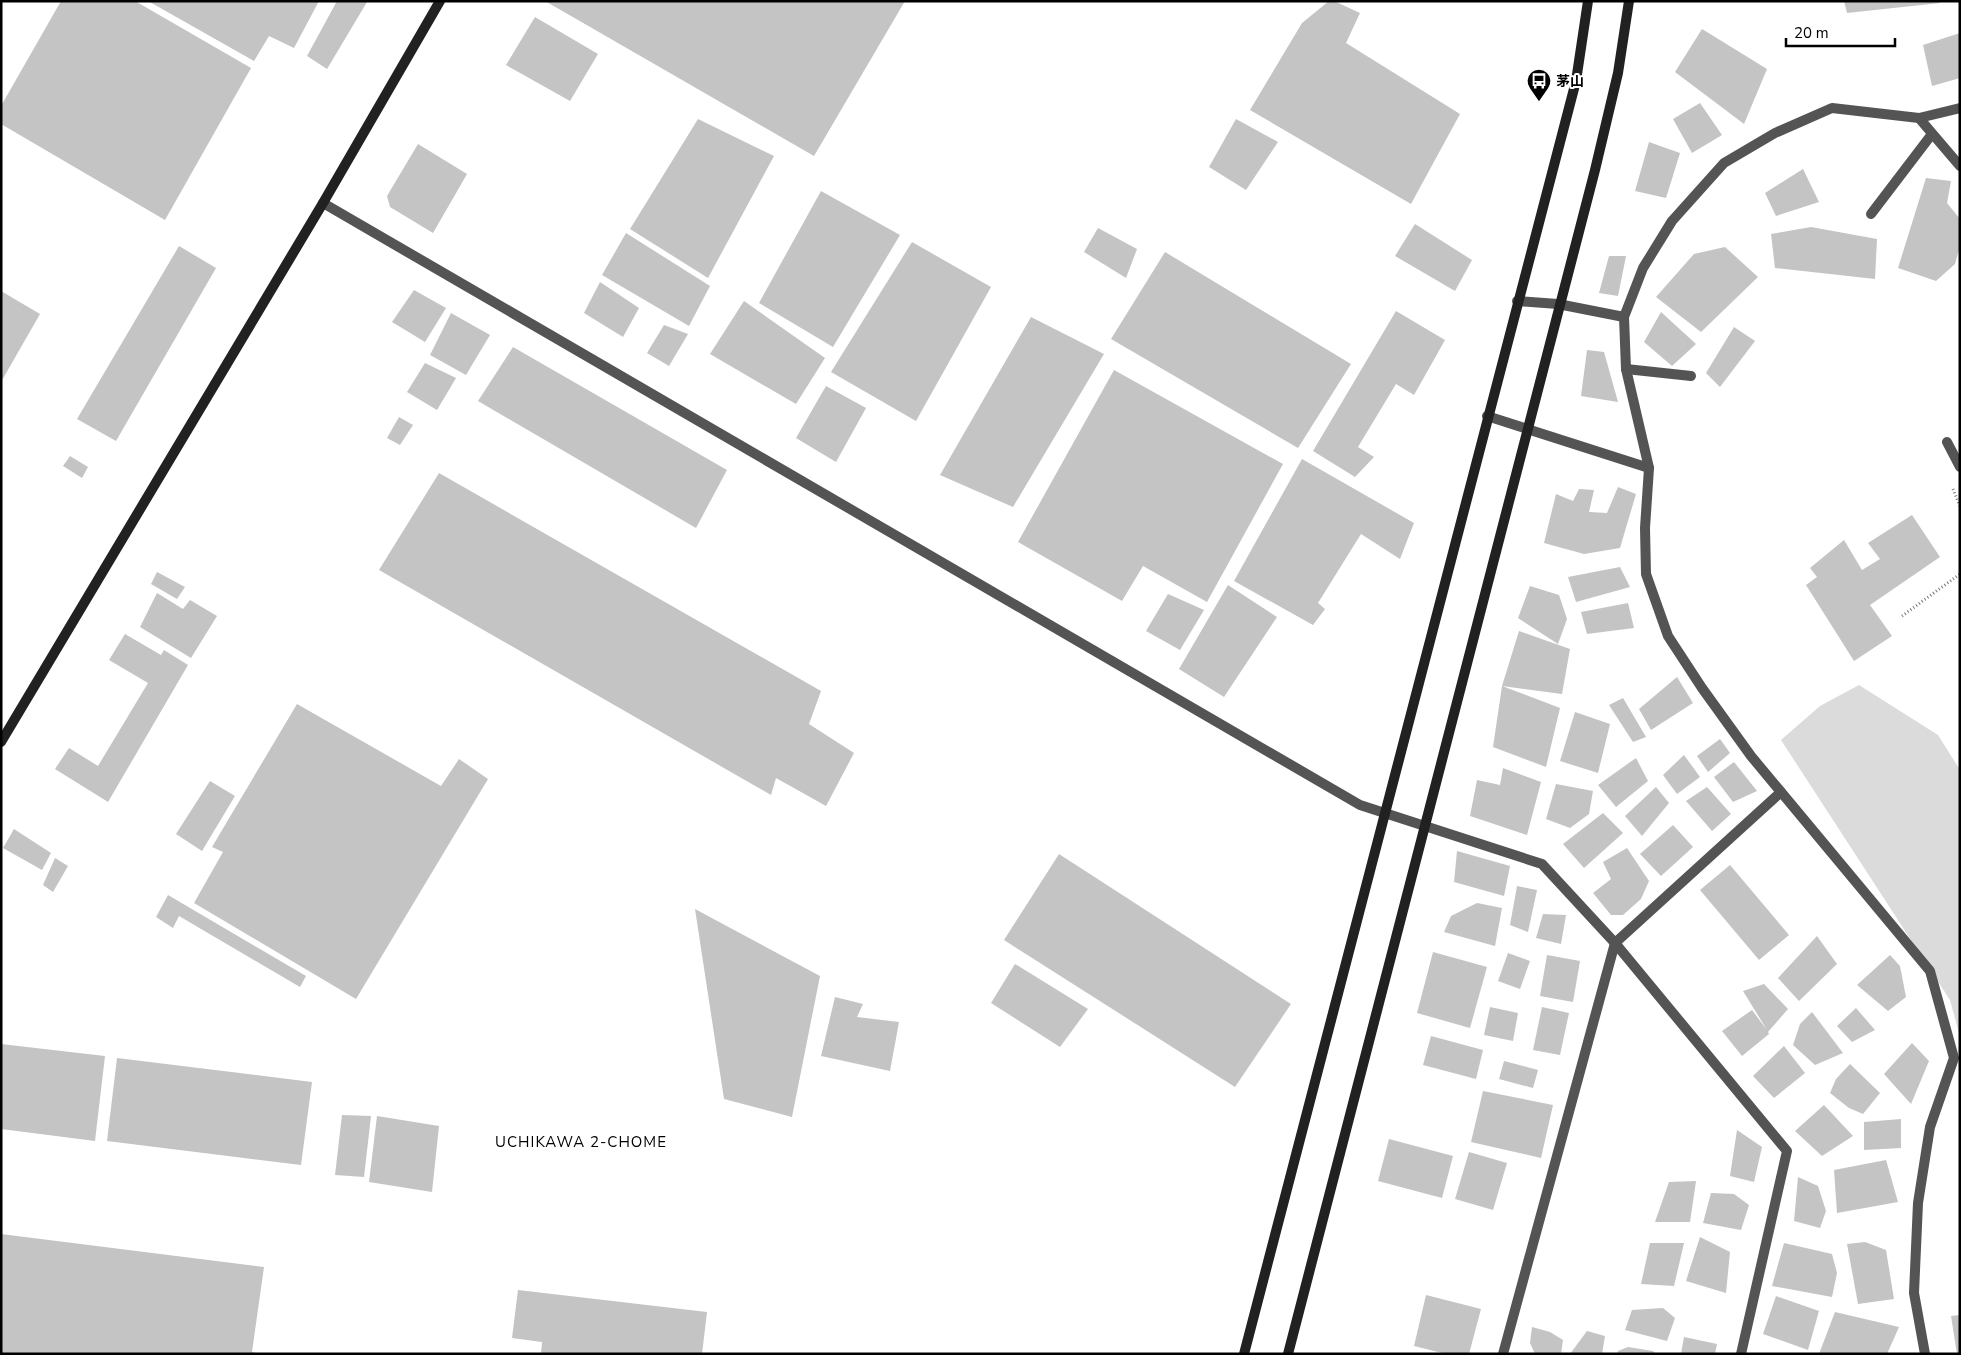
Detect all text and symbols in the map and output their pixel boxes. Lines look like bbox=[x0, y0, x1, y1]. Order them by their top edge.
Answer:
scale bar bbox=[1786, 15, 1895, 47]
text: 20 m bbox=[1794, 23, 1829, 43]
bus stop icon: 茅山 bbox=[1526, 68, 1552, 102]
place label: 茅山 bbox=[1556, 72, 1584, 91]
district label: UCHIKAWA 2-CHOME bbox=[495, 1132, 667, 1152]

